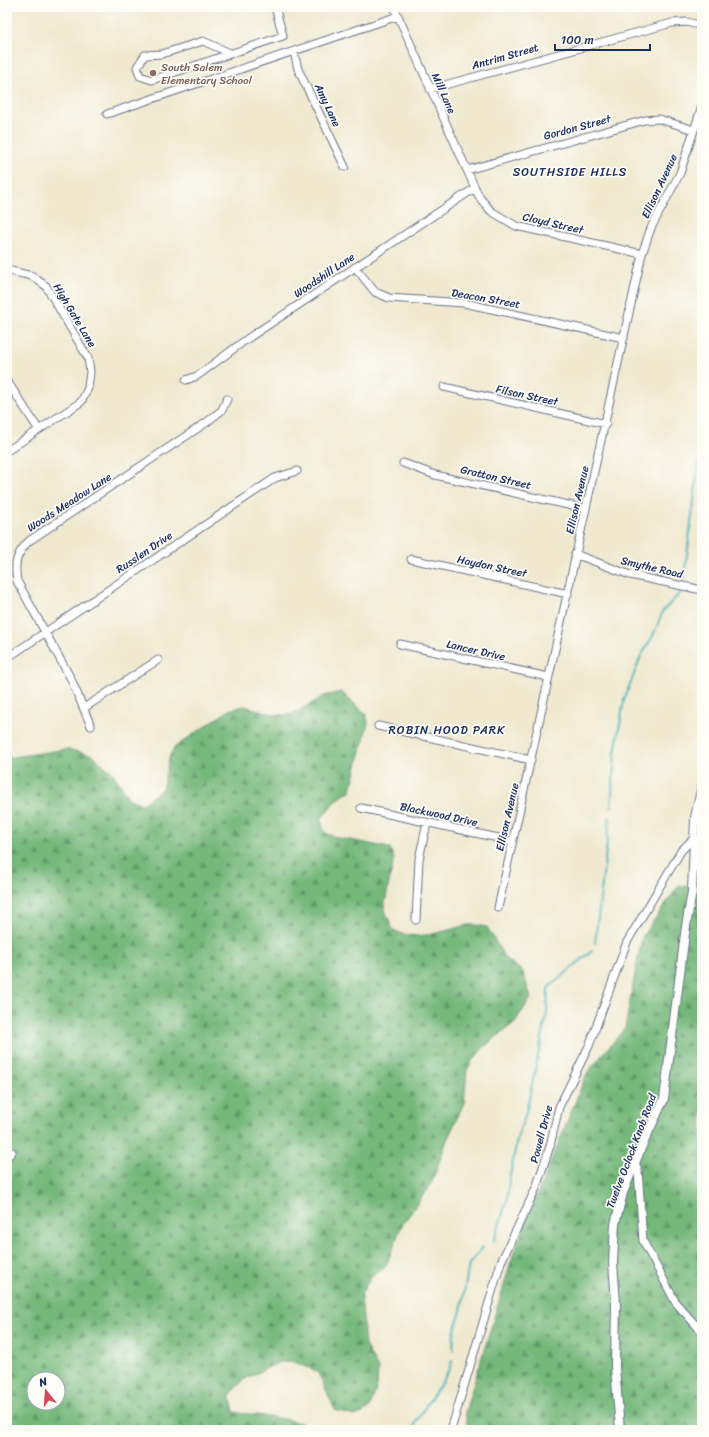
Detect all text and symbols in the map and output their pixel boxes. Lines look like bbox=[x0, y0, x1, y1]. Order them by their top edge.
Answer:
scale bar bbox=[555, 26, 650, 52]
text: 100 m bbox=[561, 29, 594, 51]
street label: Antrim Street bbox=[468, 38, 541, 75]
place label: South Salem Elementary School bbox=[161, 58, 253, 90]
marker: South Salem Elementary School bbox=[148, 68, 158, 78]
street label: Mill Lane bbox=[426, 70, 461, 117]
street label: Amy Lane bbox=[309, 79, 346, 131]
street label: Gordon Street bbox=[541, 109, 613, 146]
street label: Ellison Avenue bbox=[636, 150, 683, 222]
district label: SOUTHSIDE HILLS bbox=[513, 161, 627, 183]
street label: Cloyd Street bbox=[521, 207, 586, 240]
street label: Woodshill Lane bbox=[290, 248, 359, 303]
street label: High Gate Lane bbox=[48, 279, 101, 351]
street label: Deacon Street bbox=[450, 283, 522, 314]
street label: Filson Street bbox=[494, 380, 560, 411]
street label: Gratton Street bbox=[459, 460, 533, 495]
street label: Ellison Avenue bbox=[560, 464, 595, 536]
street label: Woods Meadow Lane bbox=[23, 468, 116, 537]
street label: Russlen Drive bbox=[112, 526, 177, 579]
street label: Haydon Street bbox=[455, 550, 529, 583]
street label: Smythe Road bbox=[619, 551, 686, 584]
street label: Lancer Drive bbox=[445, 634, 508, 667]
district label: ROBIN HOOD PARK bbox=[389, 719, 505, 741]
street label: Ellison Avenue bbox=[490, 781, 525, 853]
street label: Blackwood Drive bbox=[398, 797, 480, 832]
street label: Twelve Oclock Knob Road bbox=[601, 1090, 662, 1211]
street label: Powell Drive bbox=[525, 1103, 558, 1165]
north arrow bbox=[26, 1371, 66, 1411]
text: N bbox=[36, 1372, 50, 1392]

